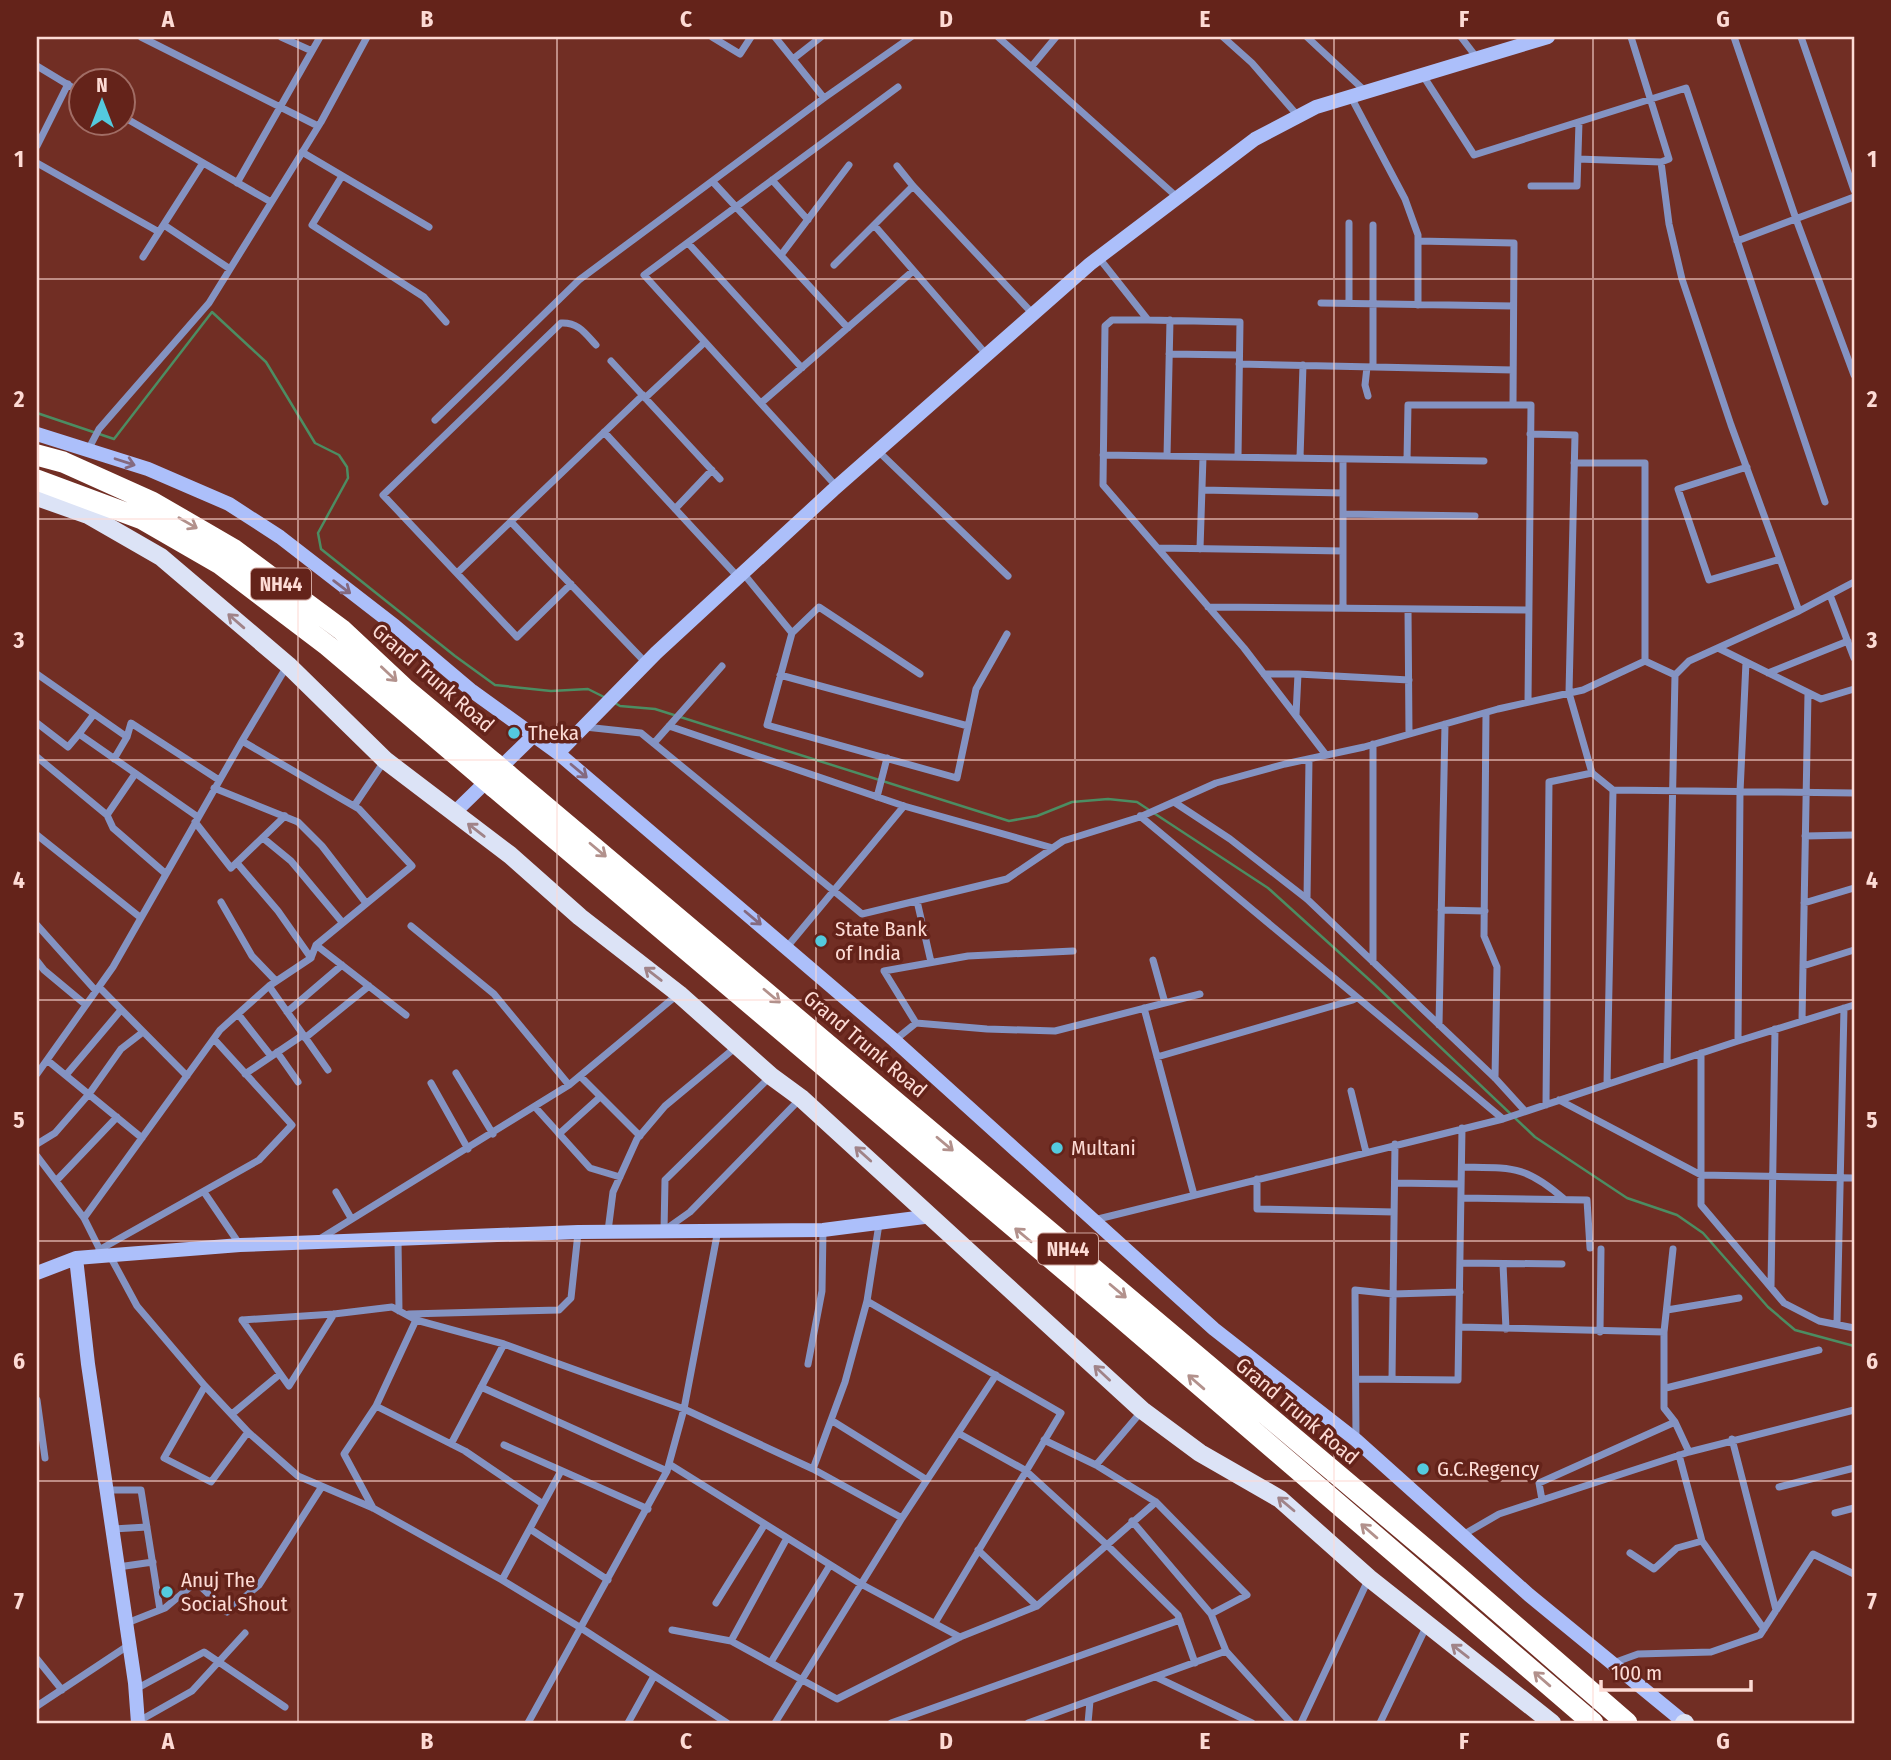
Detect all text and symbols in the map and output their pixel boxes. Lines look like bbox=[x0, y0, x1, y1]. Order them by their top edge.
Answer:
text: A bbox=[161, 5, 175, 33]
text: B bbox=[421, 5, 434, 33]
text: C bbox=[680, 5, 692, 33]
text: D bbox=[939, 5, 953, 33]
text: E bbox=[1200, 5, 1211, 33]
text: F bbox=[1459, 5, 1469, 33]
text: G bbox=[1716, 5, 1730, 33]
north arrow bbox=[66, 66, 136, 136]
text: N bbox=[96, 74, 108, 97]
text: 1 bbox=[14, 145, 24, 173]
text: 1 bbox=[1867, 145, 1877, 173]
text: 2 bbox=[13, 385, 25, 413]
text: 2 bbox=[1866, 385, 1878, 413]
one-way arrow bbox=[114, 456, 136, 469]
one-way arrow bbox=[178, 516, 198, 530]
road number: NH44 bbox=[251, 568, 311, 600]
one-way arrow bbox=[332, 579, 351, 594]
one-way arrow bbox=[227, 613, 245, 629]
street label: Grand Trunk Road bbox=[367, 618, 499, 738]
text: 3 bbox=[13, 626, 25, 654]
text: 3 bbox=[1866, 626, 1878, 654]
one-way arrow bbox=[380, 665, 397, 682]
place label: Theka bbox=[528, 720, 579, 746]
marker: Theka bbox=[506, 725, 522, 741]
one-way arrow bbox=[570, 763, 588, 779]
one-way arrow bbox=[468, 823, 486, 838]
one-way arrow bbox=[588, 842, 606, 858]
text: 4 bbox=[13, 866, 25, 894]
text: 4 bbox=[1866, 866, 1878, 894]
one-way arrow bbox=[743, 910, 761, 926]
place label: State Bank of India bbox=[835, 916, 927, 966]
marker: State Bank of India bbox=[813, 933, 829, 949]
one-way arrow bbox=[644, 966, 662, 981]
street label: Grand Trunk Road bbox=[798, 985, 932, 1103]
one-way arrow bbox=[763, 988, 781, 1004]
text: 5 bbox=[13, 1106, 25, 1134]
text: 5 bbox=[1866, 1106, 1878, 1134]
place label: Multani bbox=[1071, 1135, 1136, 1161]
one-way arrow bbox=[936, 1136, 954, 1152]
marker: Multani bbox=[1049, 1140, 1065, 1156]
one-way arrow bbox=[854, 1146, 872, 1162]
one-way arrow bbox=[1015, 1227, 1033, 1243]
road number: NH44 bbox=[1038, 1233, 1098, 1264]
one-way arrow bbox=[1109, 1283, 1127, 1299]
text: 6 bbox=[13, 1347, 25, 1375]
text: 6 bbox=[1866, 1347, 1878, 1375]
street label: Grand Trunk Road bbox=[1230, 1352, 1364, 1470]
one-way arrow bbox=[1094, 1364, 1111, 1381]
one-way arrow bbox=[1188, 1374, 1206, 1390]
place label: G.C.Regency bbox=[1437, 1456, 1540, 1482]
marker: G.C.Regency bbox=[1415, 1461, 1431, 1477]
one-way arrow bbox=[1277, 1497, 1295, 1513]
one-way arrow bbox=[1360, 1523, 1378, 1539]
place label: Anuj The Social Shout bbox=[181, 1567, 288, 1617]
marker: Anuj The Social Shout bbox=[159, 1584, 175, 1600]
text: 7 bbox=[14, 1587, 24, 1615]
text: 7 bbox=[1867, 1587, 1877, 1615]
one-way arrow bbox=[1452, 1643, 1470, 1658]
scale bar bbox=[1601, 1648, 1751, 1692]
text: 100 m bbox=[1611, 1660, 1662, 1686]
one-way arrow bbox=[1533, 1671, 1551, 1687]
text: A bbox=[161, 1727, 175, 1755]
text: B bbox=[421, 1727, 434, 1755]
text: C bbox=[680, 1727, 692, 1755]
text: D bbox=[939, 1727, 953, 1755]
text: E bbox=[1200, 1727, 1211, 1755]
text: F bbox=[1459, 1727, 1469, 1755]
text: G bbox=[1716, 1727, 1730, 1755]

